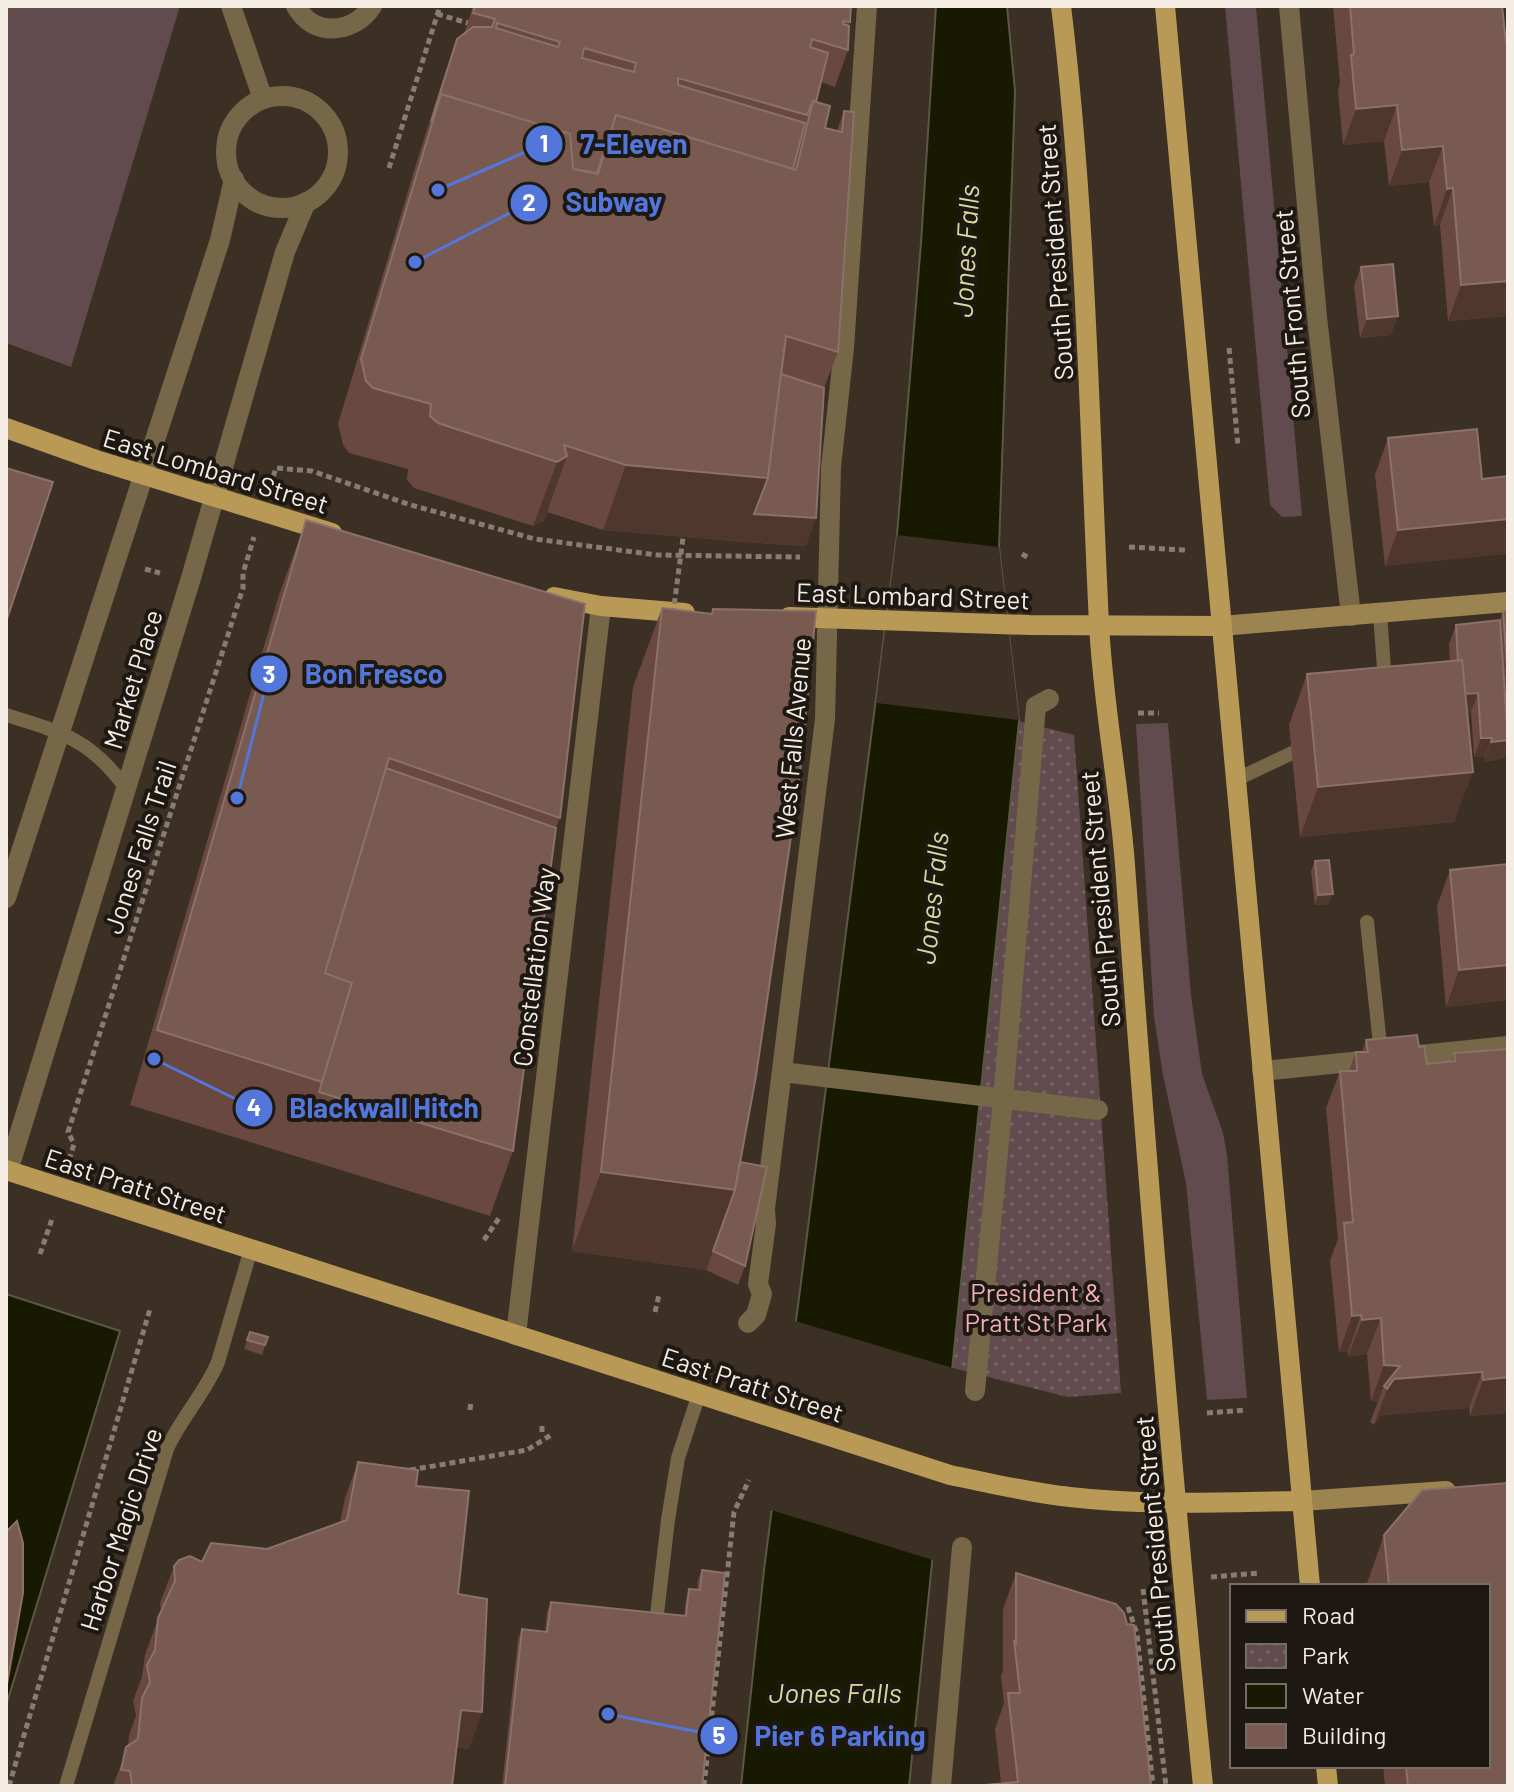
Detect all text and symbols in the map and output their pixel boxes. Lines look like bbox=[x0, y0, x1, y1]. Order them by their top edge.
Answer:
callout: 7-Eleven bbox=[524, 118, 704, 170]
street label: South President Street bbox=[1030, 123, 1078, 381]
text: 7-Eleven bbox=[580, 126, 688, 160]
text: 1 bbox=[540, 128, 548, 157]
callout: Subway bbox=[509, 177, 678, 229]
text: Subway bbox=[566, 184, 662, 218]
water label: Jones Falls bbox=[945, 184, 985, 318]
text: 2 bbox=[522, 187, 536, 216]
street label: South Front Street bbox=[1266, 208, 1316, 420]
street label: East Lombard Street bbox=[100, 421, 332, 519]
street label: East Lombard Street bbox=[796, 575, 1030, 615]
street label: Market Place bbox=[96, 606, 168, 752]
street label: West Falls Avenue bbox=[768, 636, 816, 840]
callout: Bon Fresco bbox=[249, 648, 459, 700]
text: Bon Fresco bbox=[305, 656, 443, 690]
text: 3 bbox=[263, 659, 275, 688]
street label: Jones Falls Trail bbox=[96, 757, 182, 937]
street label: South President Street bbox=[1072, 770, 1126, 1028]
water label: Jones Falls bbox=[907, 830, 955, 966]
street label: Constellation Way bbox=[505, 866, 561, 1068]
callout: Blackwall Hitch bbox=[234, 1082, 495, 1134]
text: Blackwall Hitch bbox=[289, 1090, 479, 1124]
text: 4 bbox=[247, 1092, 261, 1121]
street label: East Pratt Street bbox=[41, 1141, 231, 1229]
park label: President & Pratt St Park bbox=[964, 1276, 1108, 1337]
street label: East Pratt Street bbox=[658, 1340, 848, 1428]
street label: South President Street bbox=[1127, 1415, 1181, 1673]
street label: Harbor Magic Drive bbox=[73, 1424, 167, 1634]
legend bbox=[1230, 1584, 1490, 1768]
text: Road bbox=[1302, 1600, 1355, 1629]
text: Park bbox=[1302, 1640, 1349, 1669]
water label: Jones Falls bbox=[769, 1675, 901, 1709]
text: Water bbox=[1302, 1680, 1364, 1709]
callout: Pier 6 Parking bbox=[699, 1710, 942, 1762]
text: Pier 6 Parking bbox=[754, 1718, 926, 1752]
text: 5 bbox=[713, 1720, 726, 1749]
text: Building bbox=[1302, 1720, 1386, 1749]

